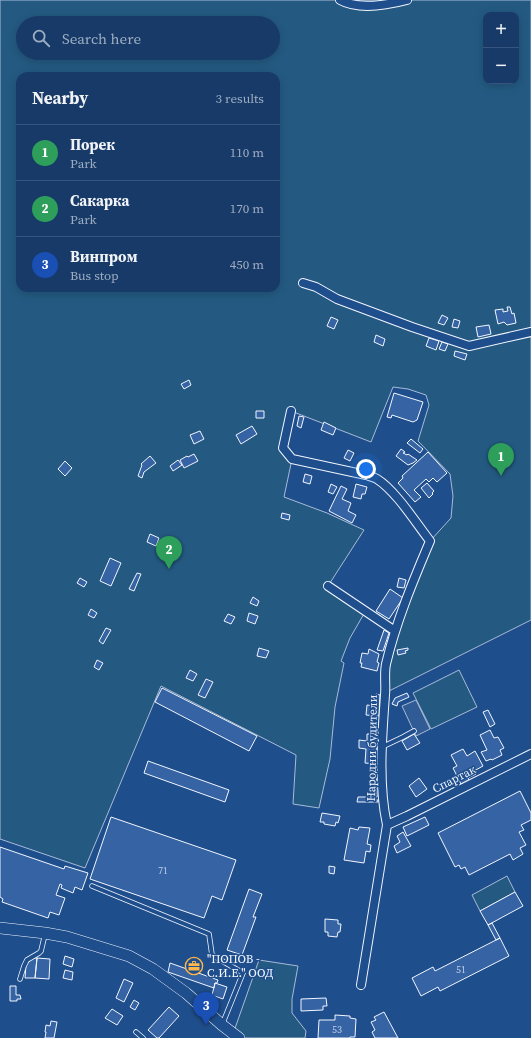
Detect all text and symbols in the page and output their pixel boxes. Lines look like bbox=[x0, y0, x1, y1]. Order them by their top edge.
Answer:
map controls bbox=[483, 12, 519, 84]
button: + bbox=[483, 12, 519, 48]
search box bbox=[16, 16, 280, 60]
icon: search bbox=[30, 27, 52, 49]
text: Search here bbox=[62, 28, 141, 49]
button: − bbox=[483, 48, 519, 84]
text: Nearby bbox=[32, 86, 88, 110]
text: 3 results bbox=[216, 90, 264, 107]
text: Порек bbox=[70, 134, 115, 155]
text: 1 bbox=[41, 144, 49, 161]
text: 110 m bbox=[230, 144, 264, 161]
text: Park bbox=[70, 155, 97, 172]
text: Сакарка bbox=[70, 190, 130, 211]
text: 2 bbox=[41, 200, 49, 217]
text: 170 m bbox=[230, 200, 264, 217]
text: Park bbox=[70, 211, 97, 228]
text: Винпром bbox=[70, 246, 138, 267]
text: 3 bbox=[41, 256, 49, 273]
text: 450 m bbox=[230, 256, 264, 273]
text: Bus stop bbox=[70, 267, 119, 284]
pin: 1 bbox=[488, 443, 514, 476]
your location bbox=[356, 459, 376, 479]
pin: 2 bbox=[156, 536, 182, 569]
street label: Народни будители bbox=[363, 694, 381, 801]
street label: Спартак bbox=[429, 761, 479, 797]
house number: 71 bbox=[158, 864, 168, 877]
place label: "ПОПОВ - С.И.Е." ООД bbox=[207, 951, 273, 981]
office icon: "ПОПОВ - С.И.Е." ООД bbox=[184, 956, 204, 976]
house number: 51 bbox=[456, 963, 466, 976]
pin: 3 bbox=[193, 992, 219, 1025]
house number: 53 bbox=[332, 1023, 342, 1036]

